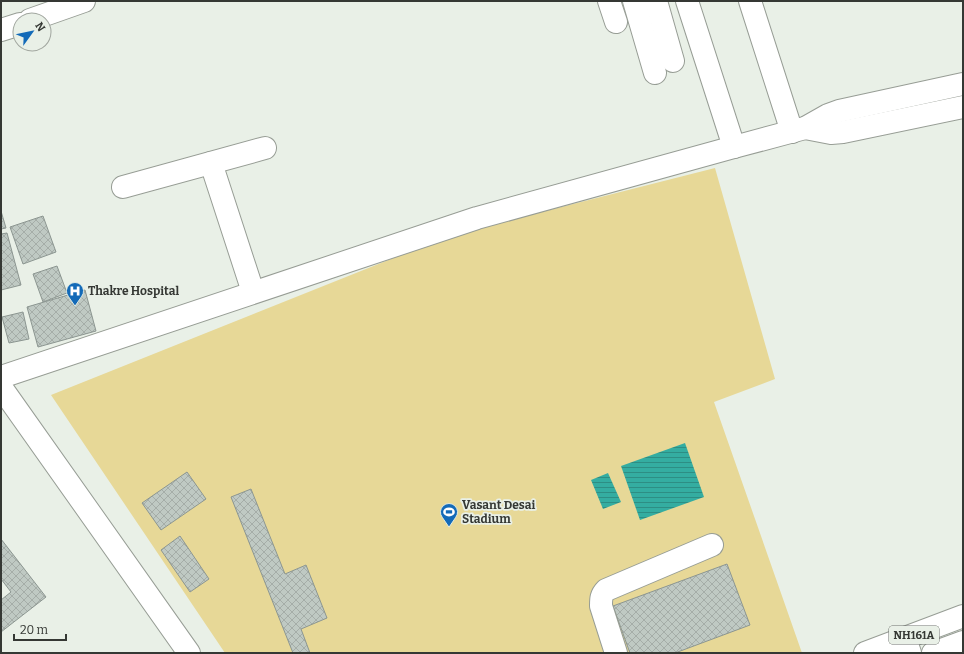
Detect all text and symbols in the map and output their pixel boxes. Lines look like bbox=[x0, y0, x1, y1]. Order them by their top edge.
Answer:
north arrow bbox=[12, 12, 52, 52]
text: N bbox=[32, 20, 48, 34]
hospital icon: Thakre Hospital bbox=[65, 281, 85, 306]
place label: Thakre Hospital bbox=[88, 284, 179, 298]
place label: Vasant Desai Stadium bbox=[462, 498, 535, 526]
sports icon: Vasant Desai Stadium bbox=[439, 502, 459, 527]
scale bar bbox=[14, 616, 66, 642]
text: 20 m bbox=[20, 623, 49, 637]
road number: NH161A bbox=[889, 626, 939, 644]

